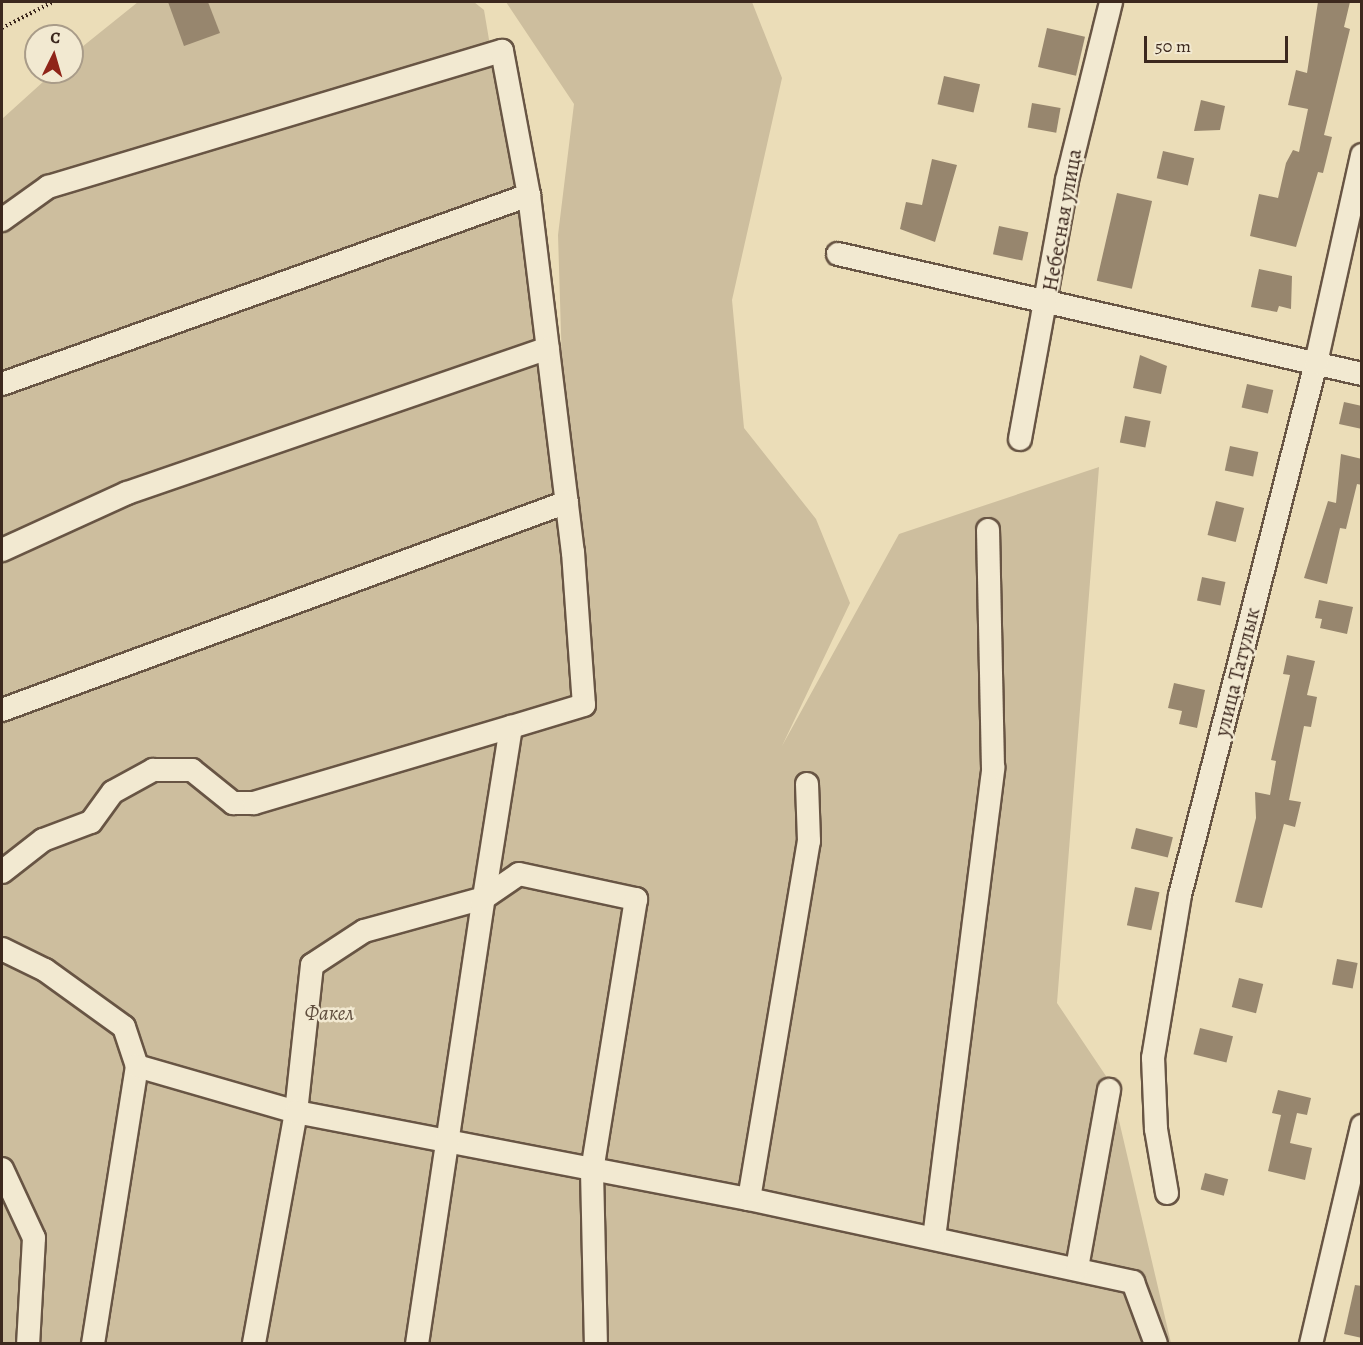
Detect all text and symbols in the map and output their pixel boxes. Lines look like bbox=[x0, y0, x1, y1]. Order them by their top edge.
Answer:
north arrow bbox=[24, 24, 84, 84]
scale bar bbox=[1147, 24, 1291, 62]
text: С bbox=[50, 27, 61, 49]
text: 50 m bbox=[1155, 34, 1191, 58]
street label: Небесная улица bbox=[1037, 147, 1087, 293]
street label: улица Татулык bbox=[1209, 605, 1265, 739]
park label: Факел bbox=[304, 1000, 354, 1026]

